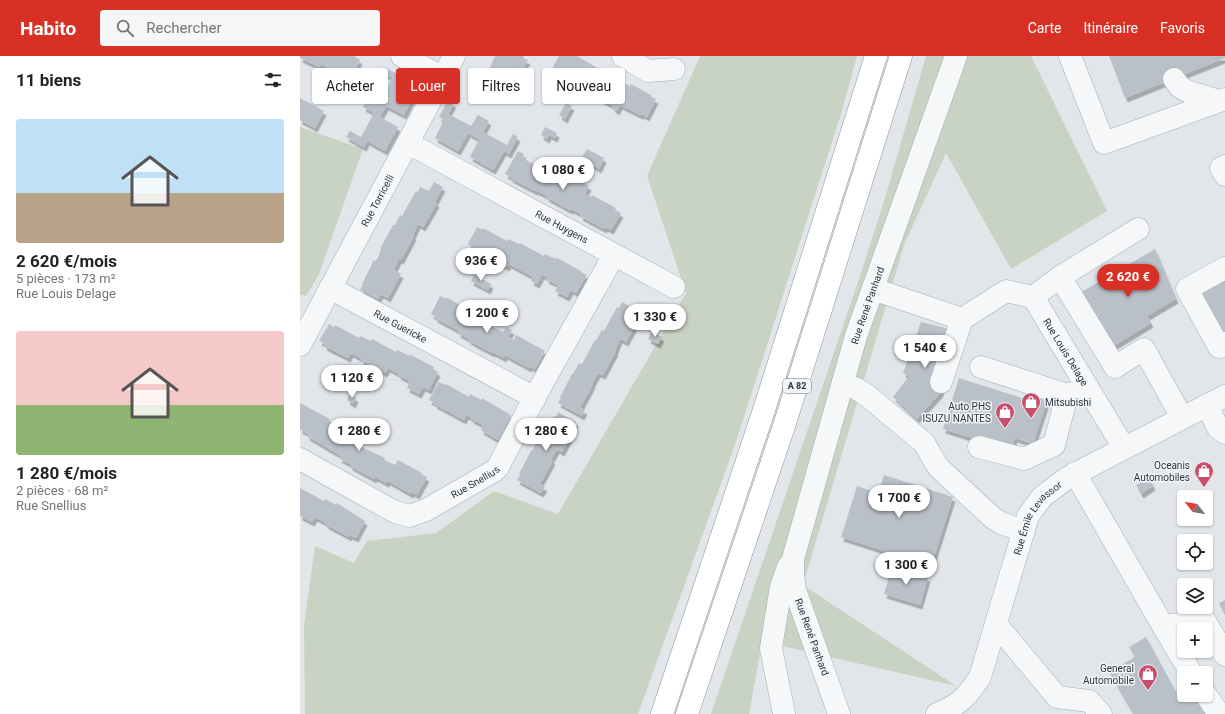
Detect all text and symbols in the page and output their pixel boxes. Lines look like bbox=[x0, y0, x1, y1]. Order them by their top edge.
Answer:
search box bbox=[100, 10, 380, 46]
text: Habito bbox=[20, 17, 76, 40]
icon: search bbox=[114, 17, 136, 39]
text: Rechercher bbox=[146, 19, 222, 37]
text: Carte bbox=[1028, 20, 1061, 36]
text: Itinéraire bbox=[1083, 20, 1138, 36]
text: Favoris bbox=[1160, 20, 1205, 36]
chip: Acheter bbox=[312, 68, 388, 104]
chip: Louer bbox=[396, 68, 460, 104]
chip: Filtres bbox=[468, 68, 534, 104]
chip: Nouveau bbox=[542, 68, 625, 104]
icon: filters bbox=[262, 69, 284, 91]
text: 11 biens bbox=[16, 70, 81, 90]
icon: home bbox=[114, 145, 186, 217]
pin: 1 080 € bbox=[526, 157, 600, 191]
text: 1 080 € bbox=[541, 162, 585, 177]
street label: Rue Torricelli bbox=[359, 172, 396, 228]
street label: Rue Huygens bbox=[534, 208, 590, 245]
pin: 936 € bbox=[453, 248, 509, 282]
text: 2 620 €/mois bbox=[16, 251, 117, 271]
text: 936 € bbox=[464, 253, 498, 268]
pin: 2 620 € bbox=[1091, 264, 1165, 298]
street label: Rue René Panhard bbox=[848, 265, 886, 345]
text: 2 620 € bbox=[1106, 269, 1150, 284]
text: 5 pièces · 173 m² bbox=[16, 271, 115, 286]
text: Rue Louis Delage bbox=[16, 286, 116, 301]
pin: 1 200 € bbox=[450, 300, 524, 334]
pin: 1 330 € bbox=[618, 304, 692, 338]
text: 1 200 € bbox=[465, 305, 509, 320]
street label: Rue Guericke bbox=[372, 307, 429, 344]
text: 1 330 € bbox=[633, 309, 677, 324]
street label: Rue Louis Delage bbox=[1041, 316, 1091, 388]
pin: 1 540 € bbox=[888, 335, 962, 369]
text: 1 540 € bbox=[903, 340, 947, 355]
icon: home bbox=[114, 357, 186, 429]
pin: 1 120 € bbox=[315, 365, 389, 399]
text: 1 120 € bbox=[330, 370, 374, 385]
road number: A 82 bbox=[783, 379, 811, 393]
shop icon: Mitsubishi bbox=[1020, 391, 1042, 419]
place label: Mitsubishi bbox=[1045, 397, 1091, 408]
place label: Auto PHS ISUZU NANTES bbox=[923, 401, 991, 424]
shop icon: Auto PHS ISUZU NANTES bbox=[994, 401, 1016, 429]
pin: 1 280 € bbox=[322, 418, 396, 452]
pin: 1 280 € bbox=[509, 418, 583, 452]
text: 1 280 € bbox=[337, 423, 381, 438]
text: 1 280 € bbox=[524, 423, 568, 438]
place label: Oceanis Automobiles bbox=[1134, 460, 1190, 483]
shop icon: Oceanis Automobiles bbox=[1193, 460, 1215, 488]
text: 1 280 €/mois bbox=[16, 463, 117, 483]
street label: Rue Snellius bbox=[449, 463, 502, 500]
street label: Rue Émile Levassor bbox=[1011, 478, 1064, 556]
text: 2 pièces · 68 m² bbox=[16, 483, 108, 498]
pin: 1 700 € bbox=[862, 485, 936, 519]
text: 1 700 € bbox=[877, 490, 921, 505]
north arrow bbox=[1177, 490, 1213, 526]
map controls bbox=[1177, 490, 1213, 702]
text: Rue Snellius bbox=[16, 498, 86, 513]
button: locate bbox=[1177, 534, 1213, 570]
pin: 1 300 € bbox=[869, 552, 943, 586]
text: 1 300 € bbox=[884, 557, 928, 572]
button: layers bbox=[1177, 578, 1213, 614]
street label: Rue René Panhard bbox=[793, 597, 831, 677]
button: + bbox=[1177, 622, 1213, 658]
place label: General Automobile bbox=[1083, 663, 1134, 686]
shop icon: General Automobile bbox=[1137, 663, 1159, 691]
button: − bbox=[1177, 666, 1213, 702]

